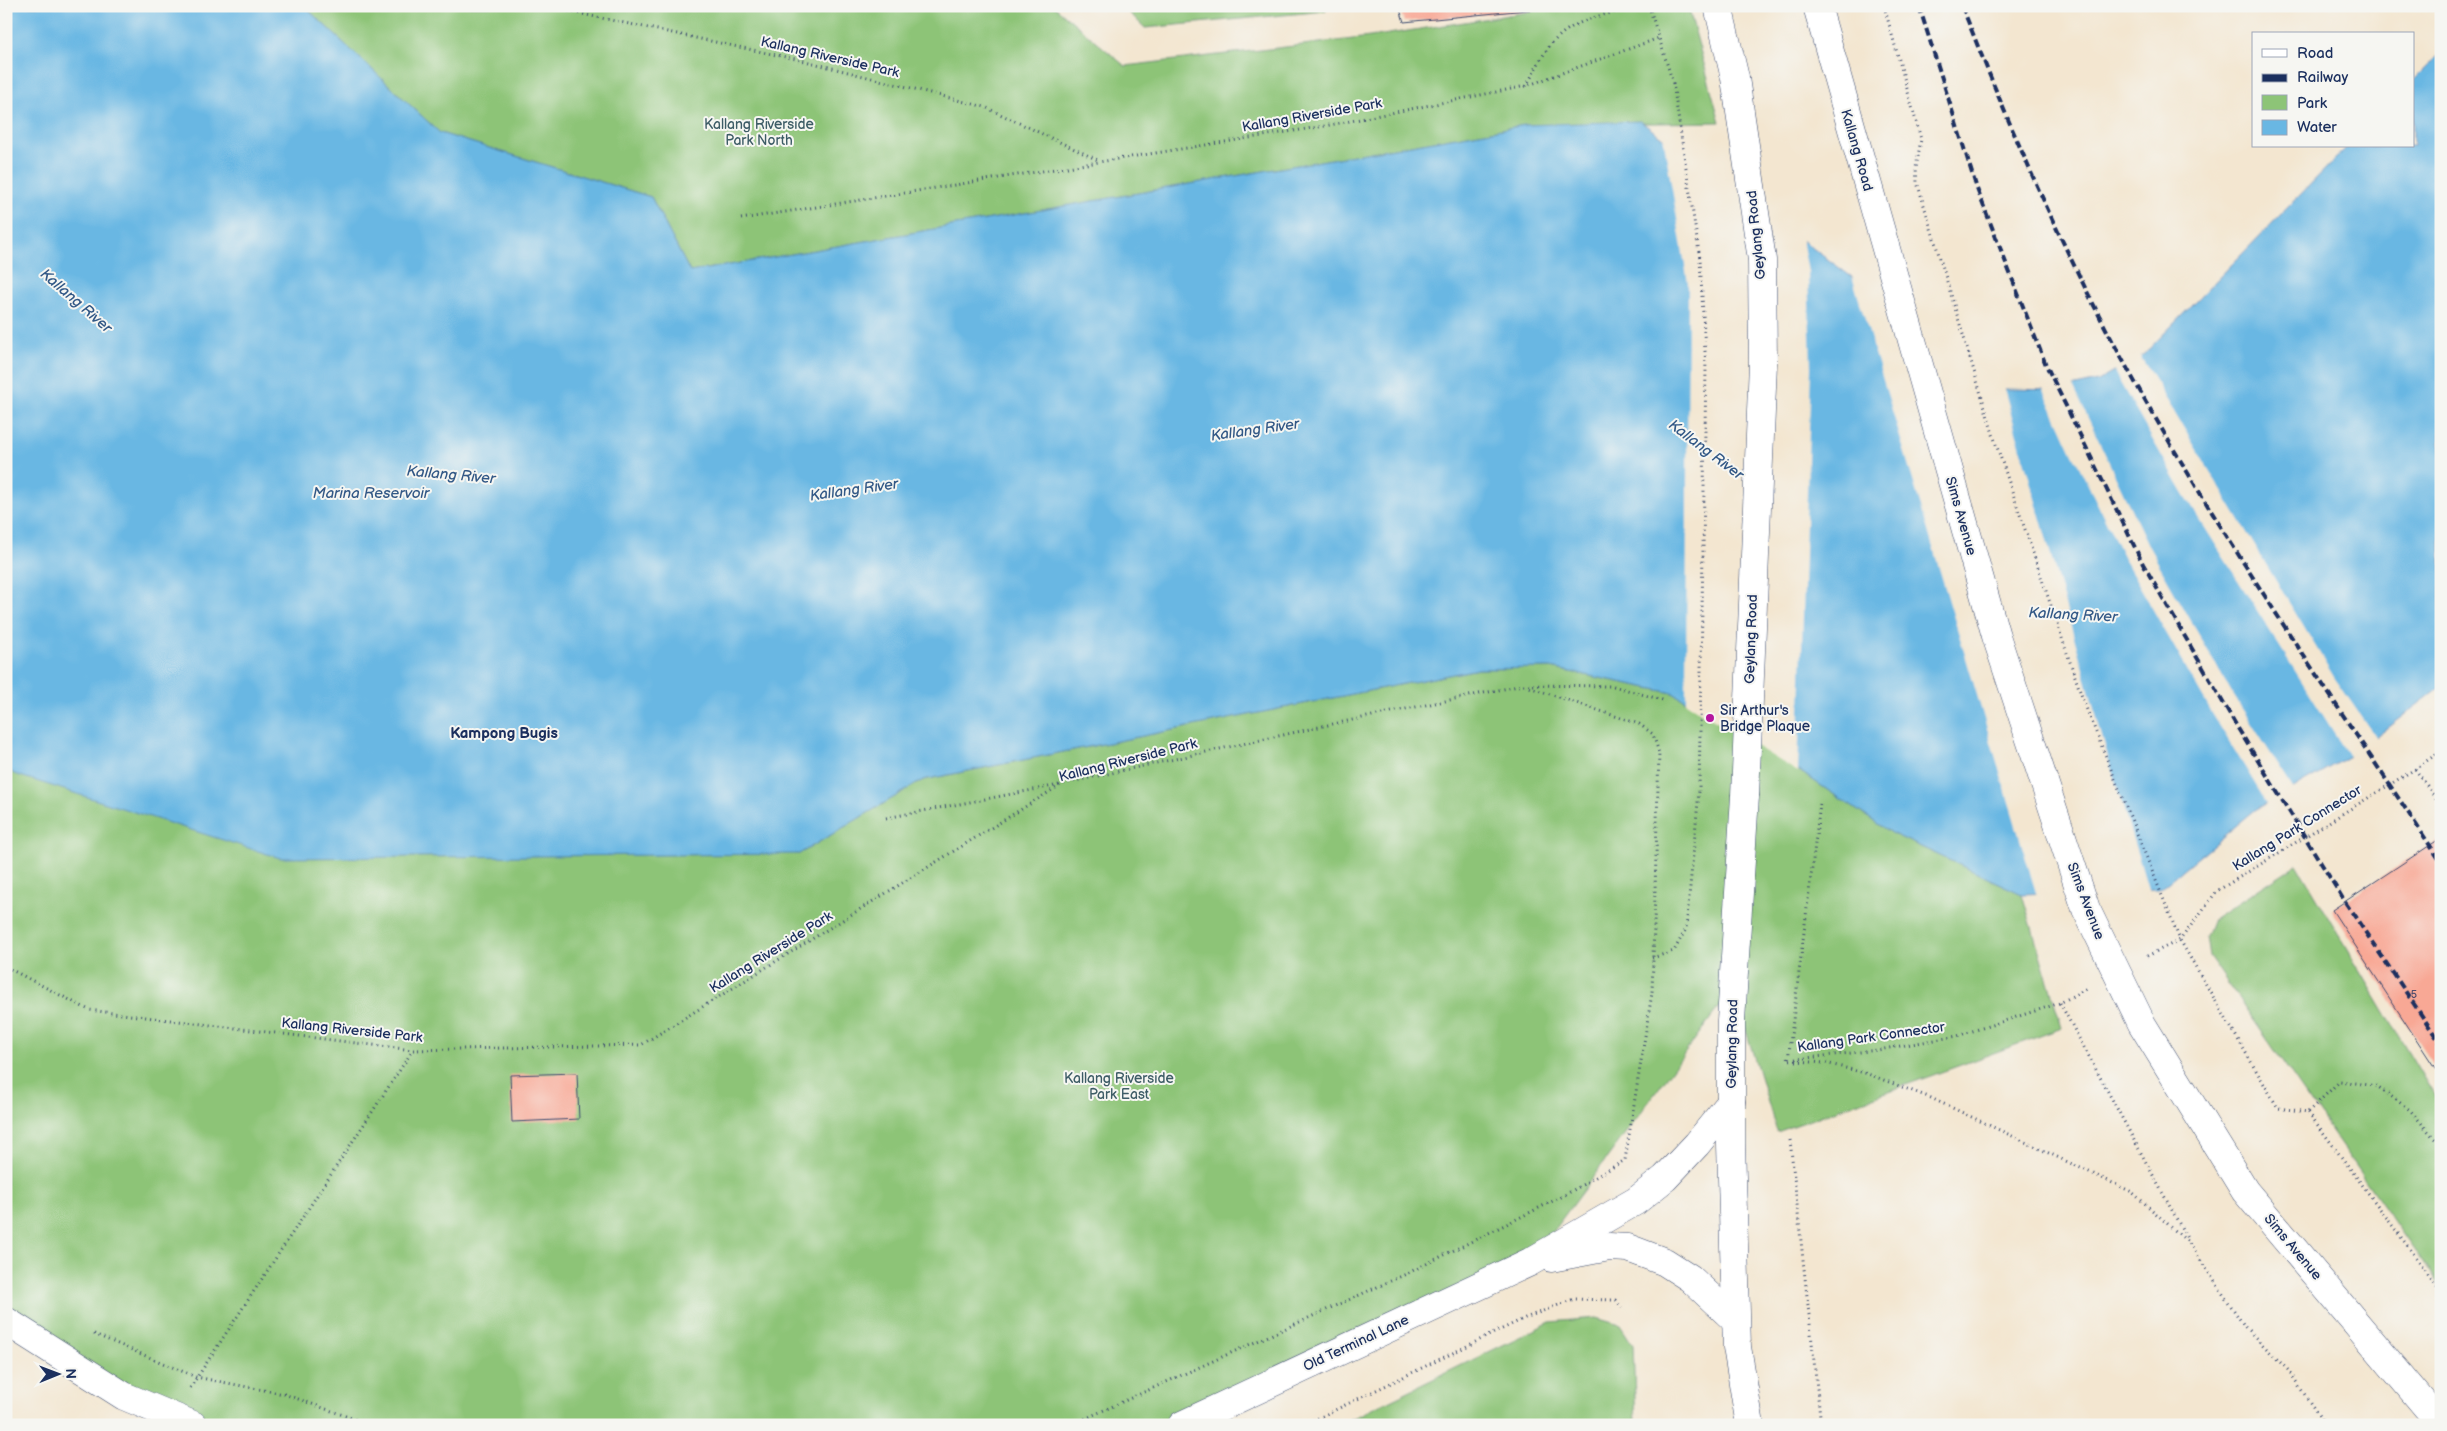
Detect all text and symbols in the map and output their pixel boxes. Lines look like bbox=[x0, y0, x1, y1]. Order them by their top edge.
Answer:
legend bbox=[2252, 32, 2414, 148]
street label: Kallang Riverside Park bbox=[759, 33, 901, 81]
text: Road bbox=[2297, 44, 2333, 63]
text: Railway bbox=[2297, 68, 2348, 87]
street label: Kallang Riverside Park bbox=[1241, 94, 1383, 136]
text: Park bbox=[2297, 94, 2328, 113]
street label: Kallang Road bbox=[1837, 107, 1877, 193]
park label: Kallang Riverside Park North bbox=[704, 116, 814, 149]
text: Water bbox=[2297, 118, 2337, 137]
street label: Geylang Road bbox=[1743, 190, 1769, 280]
water label: Kallang River bbox=[36, 265, 117, 338]
water label: Kallang River bbox=[1210, 414, 1302, 446]
water label: Kallang River bbox=[1665, 416, 1749, 485]
water label: Kallang River bbox=[406, 462, 498, 488]
water label: Kallang River bbox=[809, 474, 901, 506]
street label: Sims Avenue bbox=[1942, 475, 1980, 557]
water label: Marina Reservoir bbox=[313, 484, 431, 503]
street label: Geylang Road bbox=[1741, 594, 1761, 684]
water label: Kallang River bbox=[2028, 603, 2120, 627]
place label: Sir Arthur's Bridge Plaque bbox=[1720, 702, 1810, 735]
marker: Sir Arthur's Bridge Plaque bbox=[1704, 712, 1716, 724]
district label: Kampong Bugis bbox=[450, 724, 558, 743]
street label: Kallang Riverside Park bbox=[1057, 735, 1199, 785]
street label: Kallang Park Connector bbox=[2229, 781, 2365, 875]
street label: Sims Avenue bbox=[2064, 860, 2108, 942]
street label: Kallang Riverside Park bbox=[706, 907, 836, 997]
house number: 5 bbox=[2411, 988, 2417, 1001]
street label: Geylang Road bbox=[1723, 999, 1741, 1089]
street label: Kallang Riverside Park bbox=[281, 1014, 423, 1046]
street label: Kallang Park Connector bbox=[1796, 1018, 1947, 1056]
park label: Kallang Riverside Park East bbox=[1064, 1070, 1174, 1103]
street label: Sims Avenue bbox=[2260, 1210, 2326, 1284]
street label: Old Terminal Lane bbox=[1300, 1311, 1412, 1375]
north arrow bbox=[32, 1348, 82, 1398]
text: N bbox=[62, 1368, 79, 1379]

